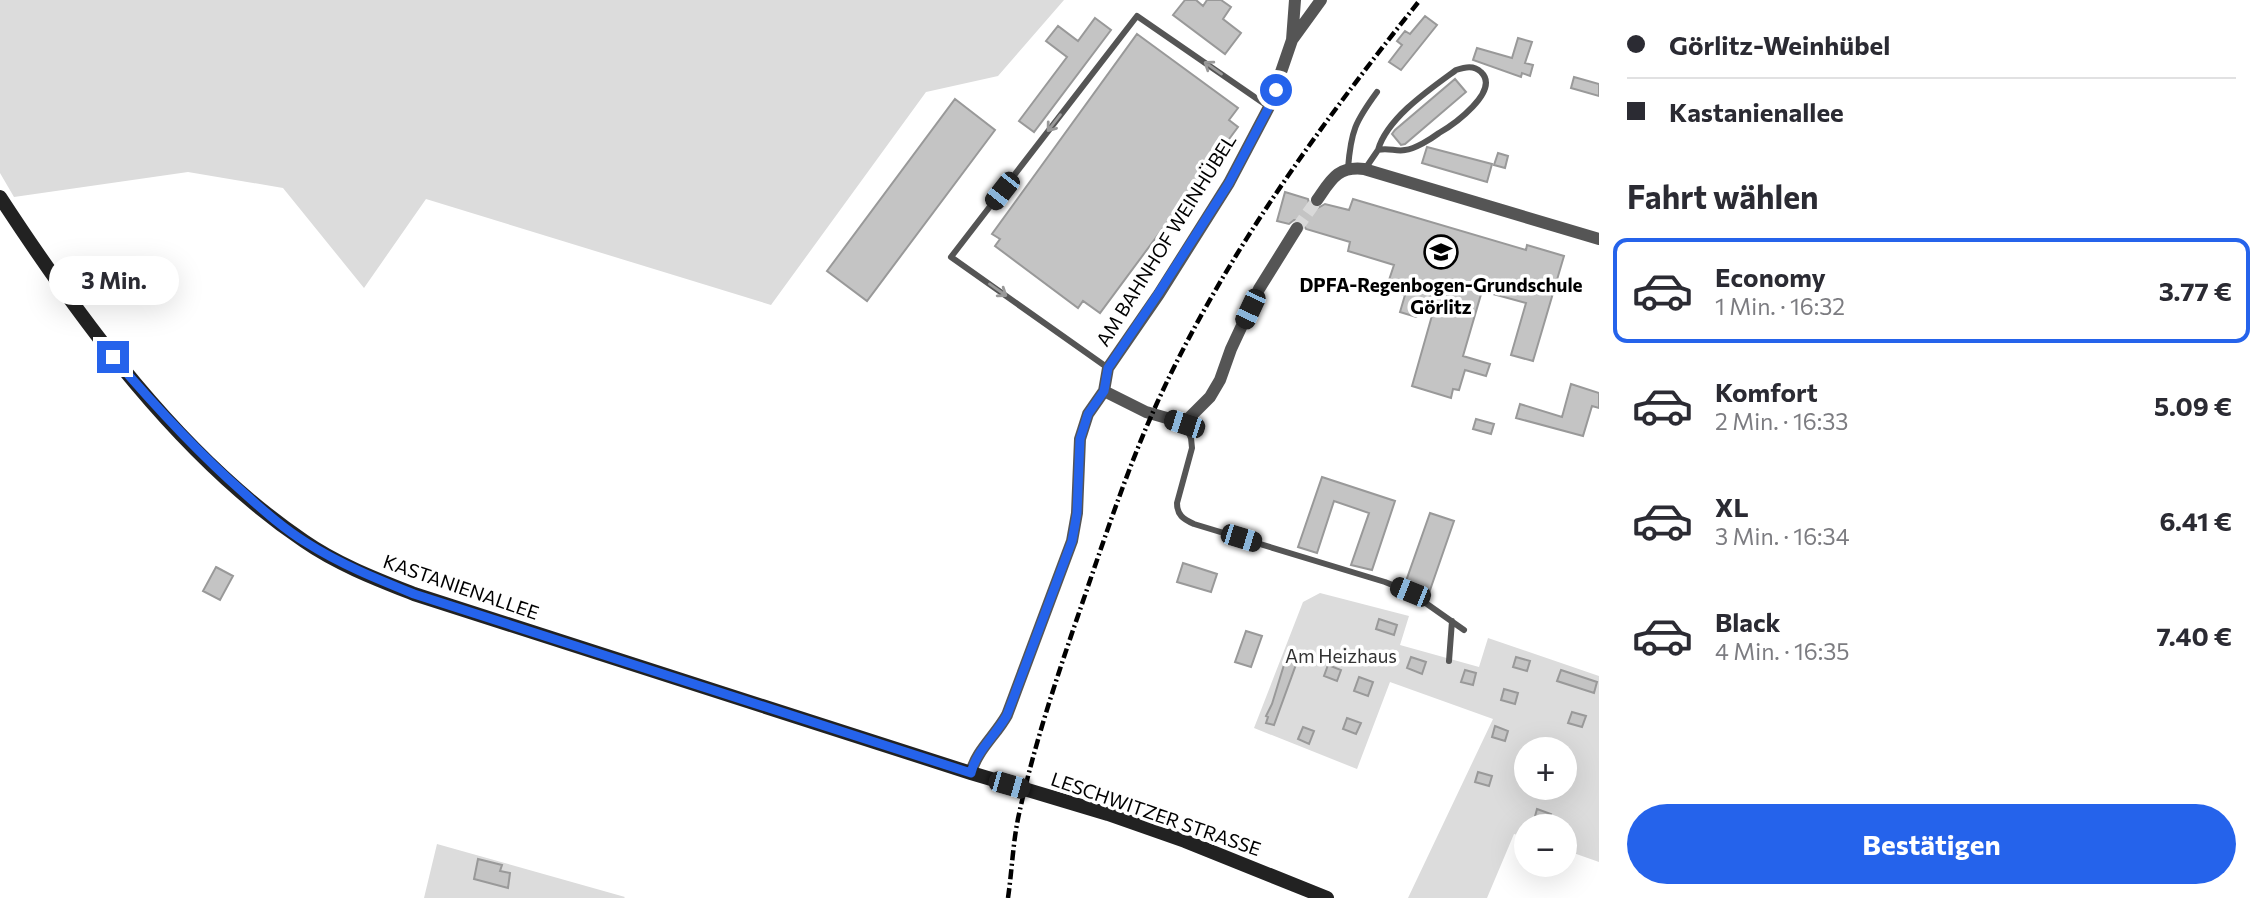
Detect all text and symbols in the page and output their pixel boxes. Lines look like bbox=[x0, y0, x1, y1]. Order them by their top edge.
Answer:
text: Görlitz-Weinhübel bbox=[1669, 29, 1890, 60]
one-way arrow bbox=[1204, 61, 1223, 75]
route start bbox=[1260, 74, 1292, 106]
text: Kastanienallee bbox=[1669, 96, 1844, 127]
one-way arrow bbox=[1047, 113, 1062, 132]
street label: AM BAHNHOF WEINHÜBEL bbox=[1091, 129, 1241, 350]
car bbox=[981, 168, 1024, 214]
text: Fahrt wählen bbox=[1627, 176, 1819, 216]
school or university icon: DPFA-Regenbogen-Grundschule Görlitz bbox=[1422, 233, 1460, 271]
callout: 3 Min. bbox=[48, 256, 178, 304]
icon: car bbox=[1631, 259, 1694, 322]
text: Economy bbox=[1715, 261, 1826, 292]
text: 3 Min. bbox=[81, 266, 147, 294]
place label: DPFA-Regenbogen-Grundschule Görlitz bbox=[1299, 273, 1583, 318]
text: 3.77 € bbox=[2159, 275, 2232, 306]
one-way arrow bbox=[988, 283, 1007, 297]
car bbox=[1232, 286, 1269, 332]
text: 1 Min. · 16:32 bbox=[1715, 292, 1845, 320]
route end bbox=[97, 341, 129, 373]
icon: car bbox=[1631, 374, 1694, 437]
text: Komfort bbox=[1715, 376, 1818, 407]
text: 5.09 € bbox=[2154, 390, 2232, 421]
text: 2 Min. · 16:33 bbox=[1715, 407, 1848, 435]
car bbox=[1161, 408, 1208, 440]
icon: car bbox=[1631, 489, 1694, 552]
text: XL bbox=[1715, 491, 1749, 522]
text: 6.41 € bbox=[2159, 505, 2232, 536]
car bbox=[1218, 522, 1265, 554]
text: 3 Min. · 16:34 bbox=[1715, 522, 1849, 550]
street label: KASTANIENALLEE bbox=[380, 549, 542, 624]
car bbox=[1387, 574, 1434, 610]
icon: car bbox=[1631, 604, 1694, 667]
text: Black bbox=[1715, 606, 1781, 637]
text: 7.40 € bbox=[2157, 620, 2232, 651]
text: 4 Min. · 16:35 bbox=[1715, 637, 1850, 665]
park label: Am Heizhaus bbox=[1285, 644, 1397, 667]
map controls bbox=[1514, 737, 1577, 877]
button: + bbox=[1514, 737, 1577, 800]
street label: LESCHWITZER STRASSE bbox=[1048, 767, 1264, 860]
car bbox=[986, 769, 1033, 801]
button: Bestätigen bbox=[1627, 804, 2236, 884]
button: − bbox=[1514, 814, 1577, 877]

